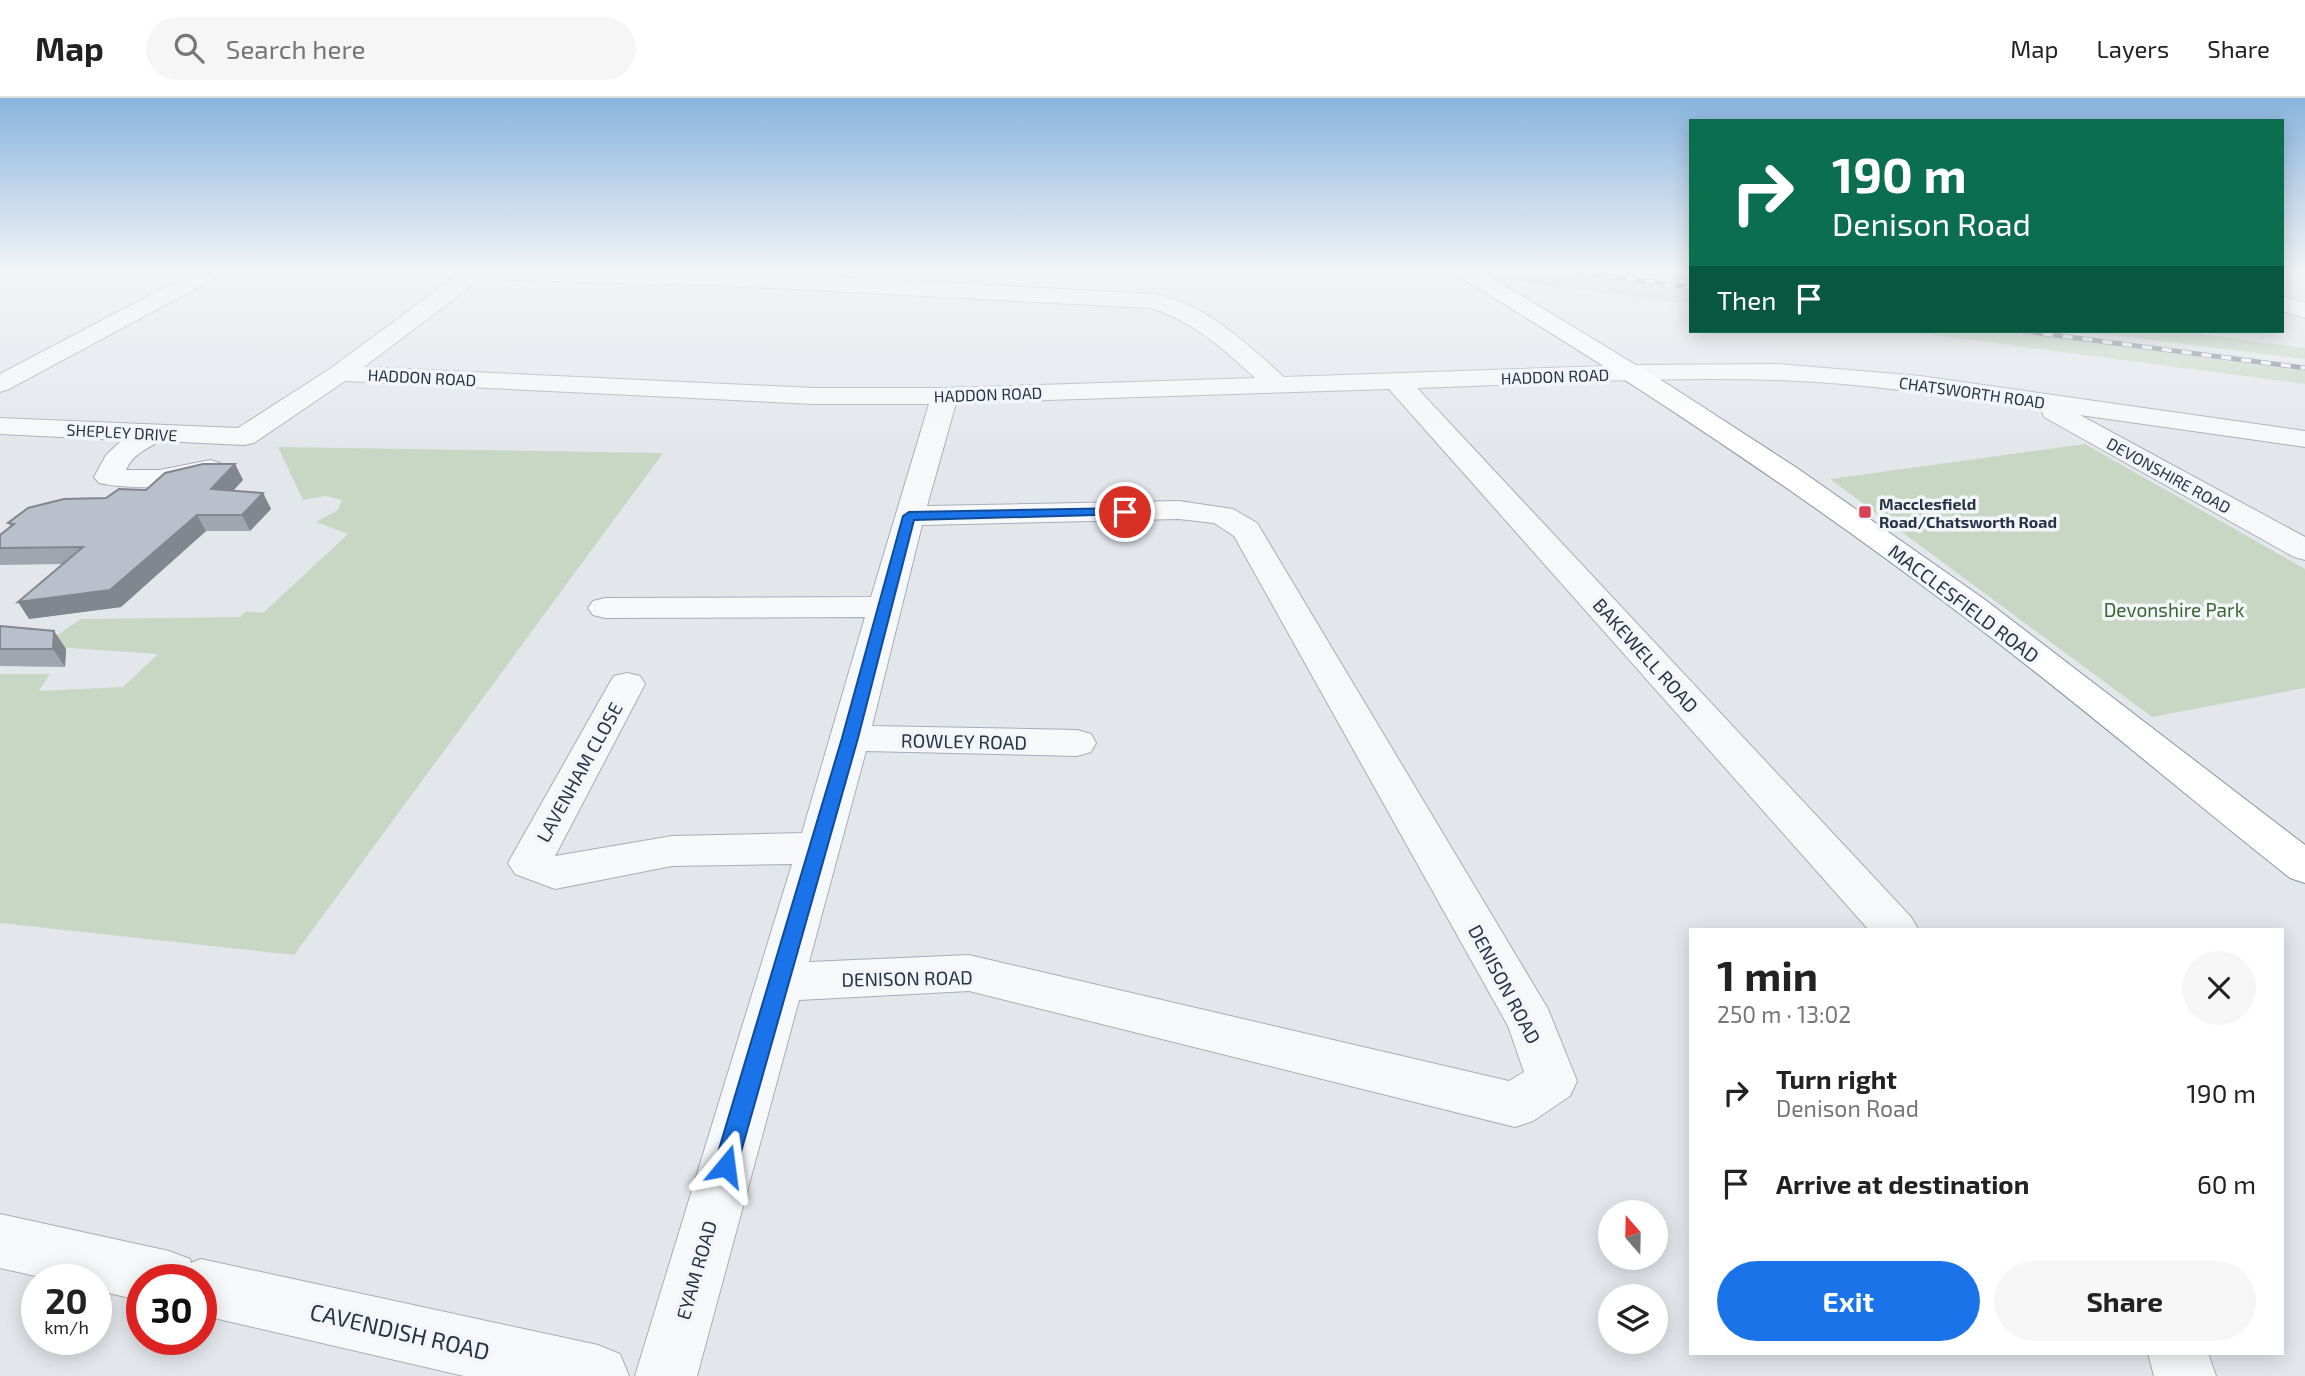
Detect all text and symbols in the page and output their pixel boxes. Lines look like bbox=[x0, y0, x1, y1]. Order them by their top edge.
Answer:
search box bbox=[146, 17, 636, 80]
text: Map bbox=[35, 28, 104, 68]
icon: search bbox=[170, 29, 208, 67]
text: Search here bbox=[226, 33, 365, 64]
text: Map bbox=[2010, 34, 2058, 63]
text: Layers bbox=[2096, 34, 2169, 63]
text: Share bbox=[2207, 34, 2270, 63]
text: 190 m bbox=[1832, 144, 1967, 203]
icon: right bbox=[1717, 147, 1808, 238]
text: Denison Road bbox=[1832, 204, 2031, 242]
icon: arrive bbox=[1790, 280, 1828, 318]
text: Then bbox=[1717, 284, 1776, 315]
street label: HADDON ROAD bbox=[367, 365, 477, 389]
street label: HADDON ROAD bbox=[1500, 365, 1610, 387]
street label: CHATSWORTH ROAD bbox=[1898, 372, 2046, 412]
street label: HADDON ROAD bbox=[933, 383, 1043, 405]
street label: SHEPLEY DRIVE bbox=[66, 420, 178, 444]
street label: DEVONSHIRE ROAD bbox=[2104, 433, 2234, 517]
pin bbox=[1095, 482, 1155, 542]
icon: arrive bbox=[1106, 493, 1144, 531]
place label: Macclesfield Road/Chatsworth Road bbox=[1879, 494, 2057, 531]
marker: Macclesfield Road/Chatsworth Road bbox=[1857, 504, 1873, 520]
street label: MACCLESFIELD ROAD bbox=[1884, 539, 2044, 667]
street label: BAKEWELL ROAD bbox=[1589, 593, 1703, 717]
park label: Devonshire Park bbox=[2104, 598, 2245, 621]
street label: LAVENHAM CLOSE bbox=[531, 698, 627, 846]
street label: ROWLEY ROAD bbox=[901, 728, 1027, 754]
street label: DENISON ROAD bbox=[1464, 921, 1546, 1047]
text: 1 min bbox=[1717, 949, 1818, 999]
button: close bbox=[2182, 951, 2256, 1025]
street label: DENISON ROAD bbox=[841, 965, 973, 991]
text: 250 m · 13:02 bbox=[1717, 1000, 1851, 1028]
text: Turn right bbox=[1776, 1063, 1897, 1094]
icon: right bbox=[1717, 1074, 1755, 1112]
text: 190 m bbox=[2187, 1077, 2256, 1108]
text: Denison Road bbox=[1776, 1094, 1919, 1122]
position arrow bbox=[689, 1129, 763, 1203]
icon: arrive bbox=[1717, 1165, 1755, 1203]
text: Arrive at destination bbox=[1776, 1168, 2029, 1199]
text: 60 m bbox=[2197, 1168, 2256, 1199]
north arrow bbox=[1598, 1200, 1668, 1270]
map controls bbox=[1598, 1200, 1668, 1354]
street label: EYAM ROAD bbox=[671, 1218, 721, 1322]
button: Exit bbox=[1717, 1261, 1980, 1341]
button: Share bbox=[1994, 1261, 2256, 1341]
speed limit sign: 30 bbox=[126, 1264, 217, 1355]
text: 20 bbox=[45, 1279, 88, 1321]
button: layers bbox=[1598, 1284, 1668, 1354]
street label: CAVENDISH ROAD bbox=[307, 1297, 493, 1365]
text: km/h bbox=[44, 1316, 89, 1338]

